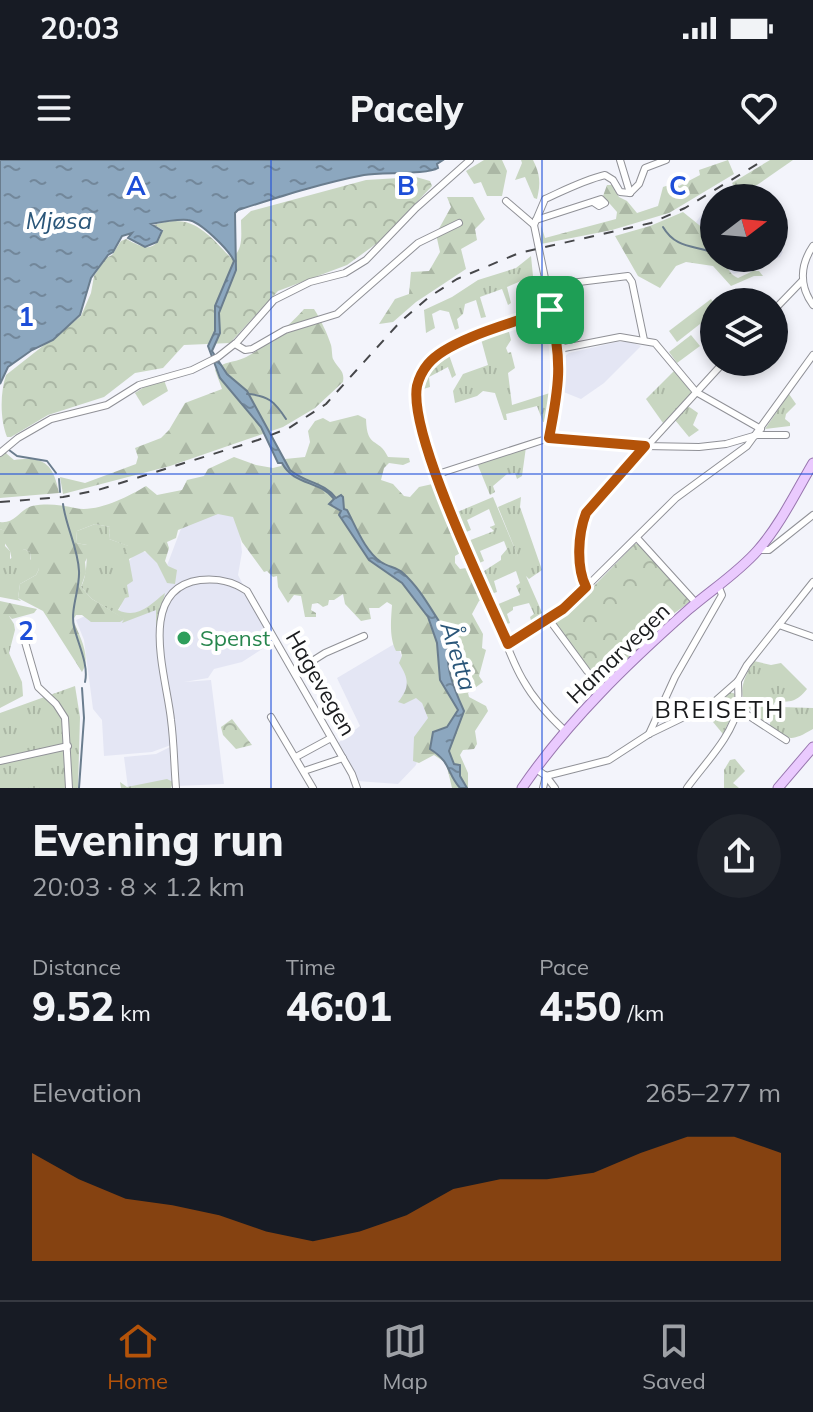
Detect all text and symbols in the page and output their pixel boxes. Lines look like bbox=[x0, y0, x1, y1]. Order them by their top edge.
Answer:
text: 20:03 bbox=[40, 9, 119, 47]
icon: menu bbox=[32, 86, 76, 130]
text: Pacely bbox=[350, 86, 463, 131]
icon: heart bbox=[737, 86, 781, 130]
text: A bbox=[126, 169, 146, 202]
text: B bbox=[397, 169, 415, 202]
text: C bbox=[669, 169, 687, 202]
north arrow bbox=[700, 184, 788, 272]
map controls bbox=[700, 184, 788, 376]
water label: Mjøsa bbox=[26, 205, 92, 235]
pin bbox=[516, 276, 584, 344]
icon: arrive bbox=[528, 288, 572, 332]
button: layers bbox=[700, 288, 788, 376]
text: 1 bbox=[18, 300, 34, 333]
street label: Hamarvegen bbox=[560, 597, 676, 709]
text: 2 bbox=[18, 614, 34, 647]
water label: Åretta bbox=[434, 617, 484, 694]
place label: Spenst bbox=[200, 624, 271, 652]
street label: Hagevegen bbox=[280, 625, 362, 741]
marker: Spenst bbox=[175, 629, 193, 647]
district label: BREISETH bbox=[655, 694, 785, 724]
text: Evening run bbox=[32, 812, 284, 867]
button: share bbox=[697, 814, 781, 898]
text: 20:03 · 8 × 1.2 km bbox=[32, 870, 245, 903]
text: Distance bbox=[32, 953, 121, 981]
text: Time bbox=[286, 953, 335, 981]
text: Pace bbox=[539, 953, 589, 981]
text: 9.52 bbox=[32, 981, 114, 1031]
text: 46:01 bbox=[286, 981, 392, 1031]
text: 4:50 bbox=[539, 981, 622, 1031]
text: km bbox=[114, 999, 151, 1027]
text: /km bbox=[622, 999, 664, 1027]
text: Elevation bbox=[32, 1076, 142, 1109]
text: 265–277 m bbox=[645, 1076, 781, 1109]
tab: Home bbox=[107, 1319, 168, 1395]
tab: Map bbox=[382, 1319, 428, 1395]
tab: Saved bbox=[642, 1319, 706, 1395]

